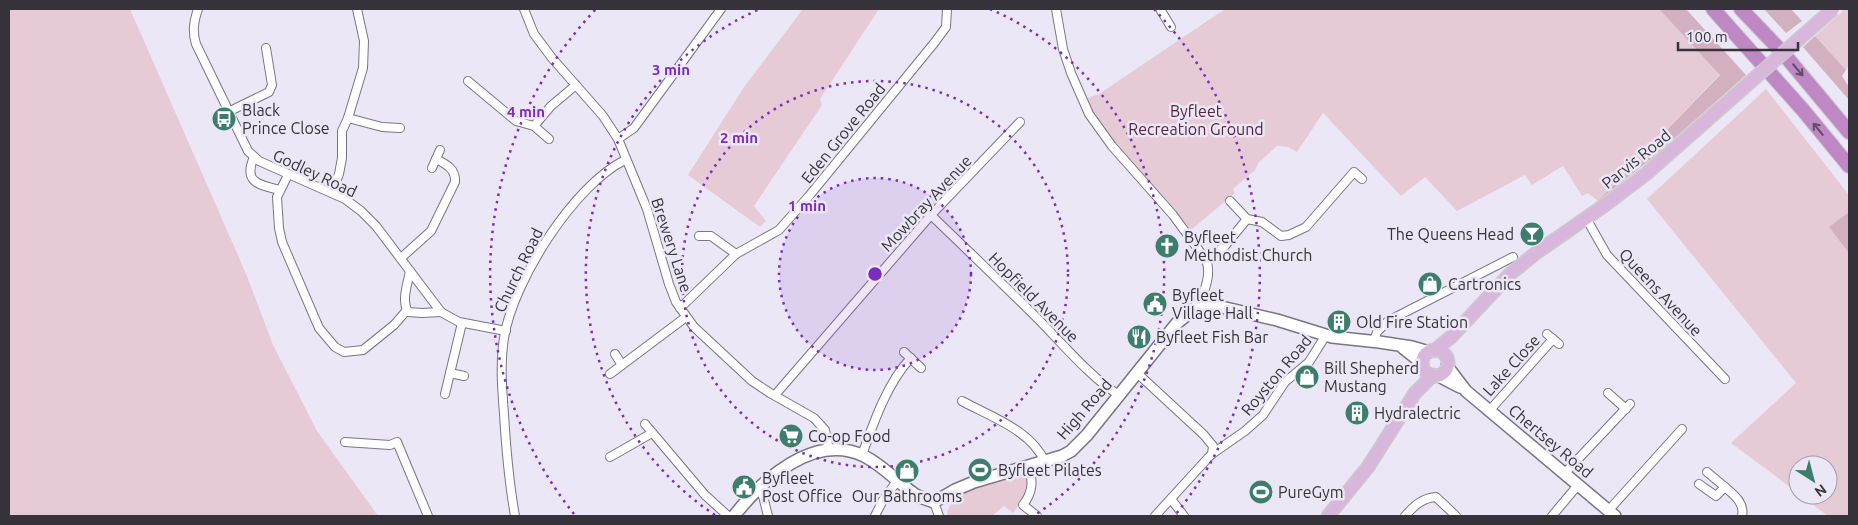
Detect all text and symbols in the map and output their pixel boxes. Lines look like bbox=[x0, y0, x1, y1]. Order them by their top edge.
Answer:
scale bar bbox=[1678, 20, 1798, 52]
text: 100 m bbox=[1686, 28, 1728, 45]
text: 3 min bbox=[652, 61, 690, 78]
one-way arrow bbox=[1792, 64, 1803, 77]
street label: Eden Grove Road bbox=[797, 80, 889, 186]
place label: Black Prince Close bbox=[242, 101, 330, 137]
park label: Byfleet Recreation Ground bbox=[1128, 102, 1264, 138]
text: 4 min bbox=[507, 103, 545, 120]
bus stop icon: Black Prince Close bbox=[211, 106, 237, 132]
one-way arrow bbox=[1813, 122, 1824, 135]
street label: Parvis Road bbox=[1598, 126, 1674, 192]
text: 2 min bbox=[720, 129, 758, 146]
street label: Godley Road bbox=[270, 146, 360, 200]
street label: Mowbray Avenue bbox=[877, 151, 975, 255]
street label: Brewery Lane bbox=[648, 195, 696, 295]
text: 1 min bbox=[788, 197, 826, 214]
bar icon: The Queens Head bbox=[1519, 221, 1545, 247]
street label: Church Road bbox=[490, 225, 546, 315]
place label: The Queens Head bbox=[1387, 225, 1514, 243]
place label: Byfleet Methodist Church bbox=[1184, 228, 1312, 264]
church icon: Byfleet Methodist Church bbox=[1154, 233, 1180, 259]
street label: Queens Avenue bbox=[1616, 245, 1706, 339]
street label: Hopfield Avenue bbox=[985, 248, 1083, 346]
centre of rings bbox=[866, 265, 884, 283]
shop icon: Cartronics bbox=[1417, 271, 1443, 297]
place label: Cartronics bbox=[1448, 275, 1521, 293]
place label: Byfleet Village Hall bbox=[1172, 286, 1253, 322]
public building icon: Byfleet Village Hall bbox=[1142, 291, 1168, 317]
building icon: Old Fire Station bbox=[1326, 309, 1352, 335]
place label: Old Fire Station bbox=[1356, 313, 1468, 331]
restaurant icon: Byfleet Fish Bar bbox=[1126, 324, 1152, 350]
place label: Byfleet Fish Bar bbox=[1156, 328, 1268, 346]
street label: Royston Road bbox=[1237, 331, 1315, 419]
street label: Lake Close bbox=[1479, 331, 1543, 399]
place label: Bill Shepherd Mustang bbox=[1324, 359, 1419, 395]
shop icon: Bill Shepherd Mustang bbox=[1294, 364, 1320, 390]
street label: High Road bbox=[1053, 375, 1115, 443]
building icon: Hydralectric bbox=[1344, 400, 1370, 426]
street label: Chertsey Road bbox=[1505, 401, 1597, 481]
place label: Hydralectric bbox=[1374, 404, 1461, 422]
supermarket icon: Co-op Food bbox=[778, 423, 804, 449]
place label: Co-op Food bbox=[808, 427, 891, 445]
north arrow bbox=[1788, 455, 1838, 505]
sports icon: Byfleet Pilates bbox=[967, 457, 993, 483]
shop icon: Our Bathrooms bbox=[894, 458, 920, 484]
place label: Byfleet Pilates bbox=[998, 461, 1102, 479]
place label: Byfleet Post Office bbox=[762, 469, 842, 505]
public building icon: Byfleet Post Office bbox=[731, 474, 757, 500]
sports icon: PureGym bbox=[1248, 479, 1274, 505]
text: N bbox=[1812, 481, 1830, 500]
place label: PureGym bbox=[1278, 483, 1344, 501]
place label: Our Bathrooms bbox=[852, 487, 962, 505]

